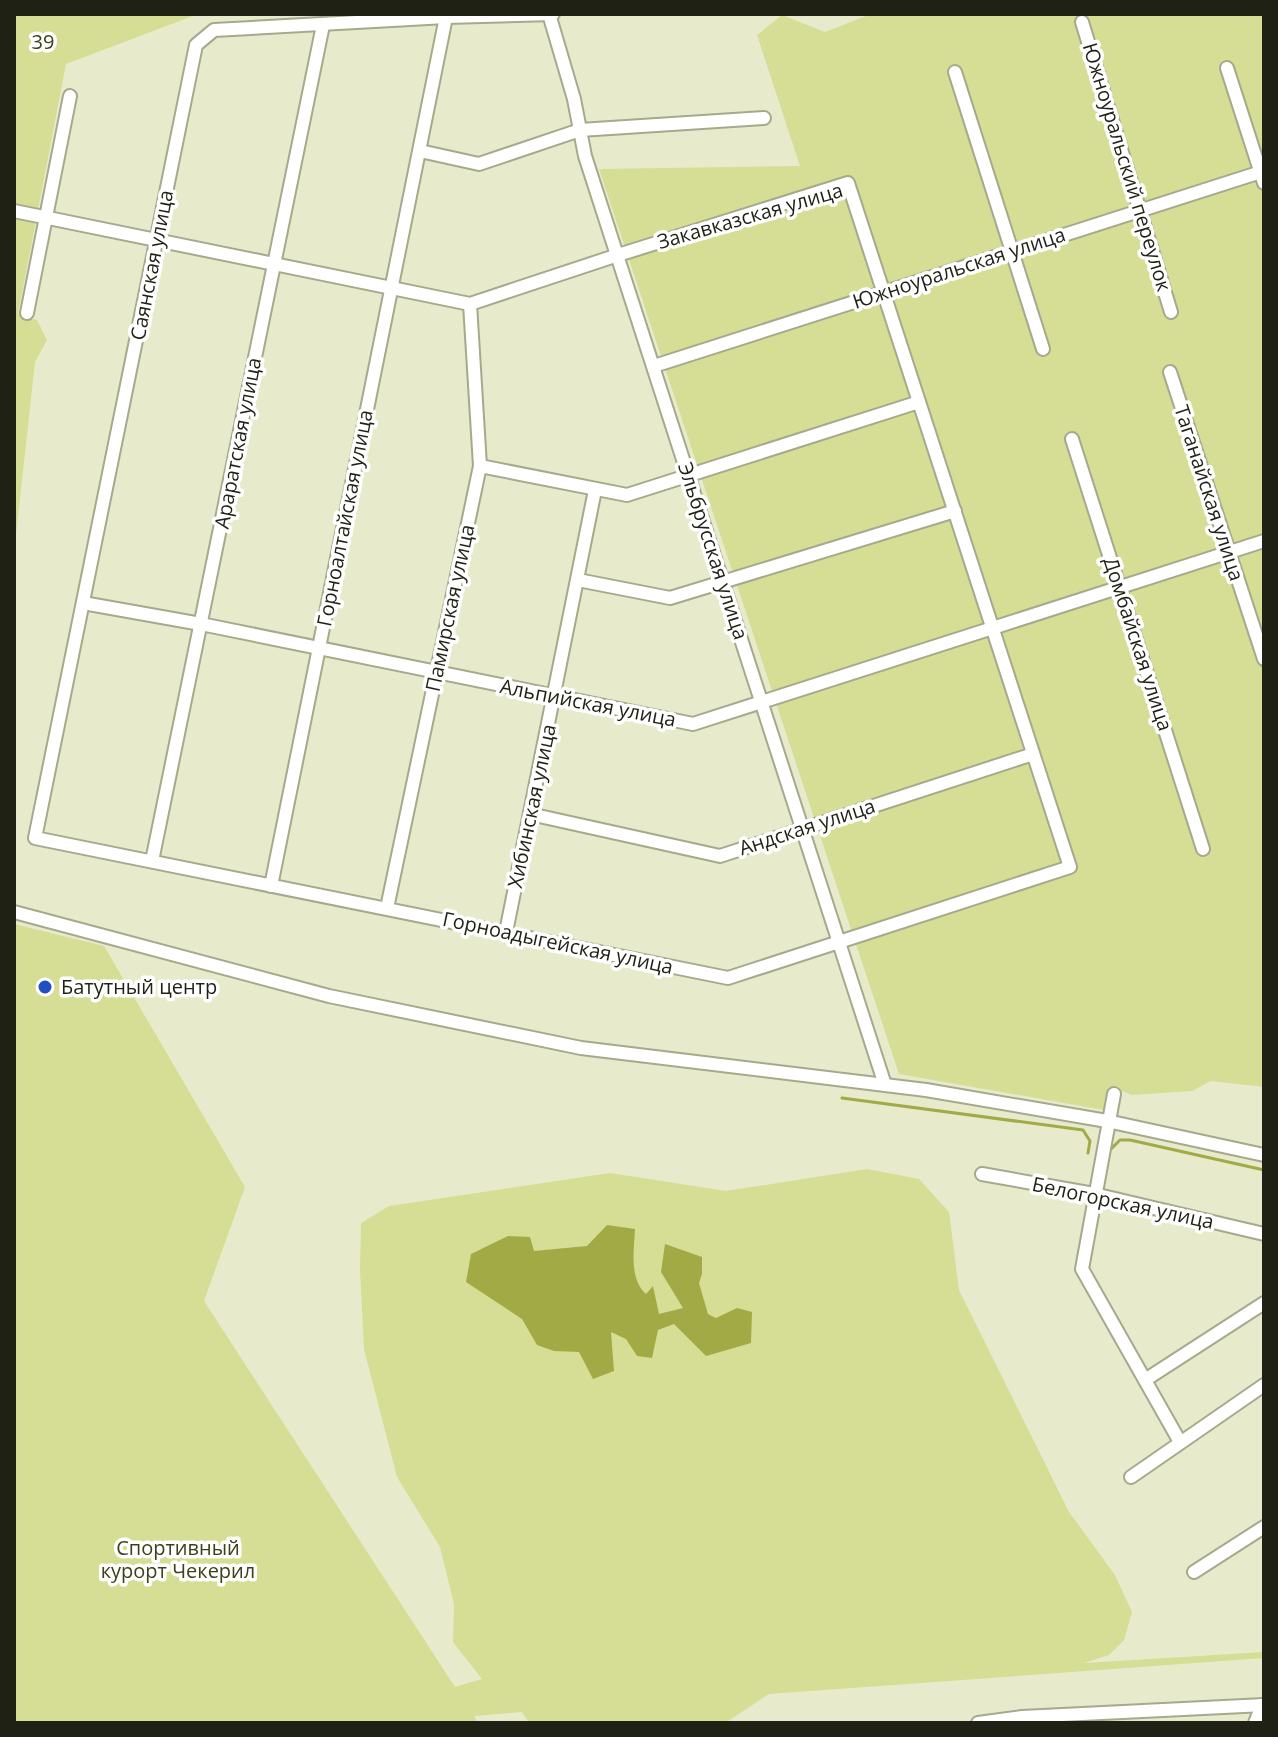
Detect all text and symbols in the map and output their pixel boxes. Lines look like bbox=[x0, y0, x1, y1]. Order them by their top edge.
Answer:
park label: 39 bbox=[32, 28, 54, 55]
street label: Южноуральский переулок bbox=[1077, 39, 1178, 295]
street label: Закавказская улица bbox=[654, 176, 846, 255]
street label: Саянская улица bbox=[124, 187, 179, 342]
street label: Южноуральская улица bbox=[849, 220, 1069, 315]
street label: Араратская улица bbox=[208, 355, 267, 531]
street label: Таганайская улица bbox=[1168, 401, 1251, 584]
street label: Горноалтайская улица bbox=[310, 407, 379, 629]
street label: Эльбрусская улица bbox=[672, 459, 755, 643]
street label: Памирская улица bbox=[419, 522, 480, 694]
street label: Домбайская улица bbox=[1098, 553, 1179, 734]
street label: Альпийская улица bbox=[498, 672, 678, 733]
street label: Хибинская улица bbox=[501, 722, 562, 890]
street label: Андская улица bbox=[735, 792, 878, 861]
street label: Горноадыгейская улица bbox=[440, 905, 676, 980]
place label: Батутный центр bbox=[61, 973, 217, 1000]
marker: Батутный центр bbox=[36, 978, 54, 996]
street label: Белогорская улица bbox=[1030, 1170, 1216, 1235]
park label: Спортивный курорт Чекерил bbox=[101, 1534, 255, 1584]

